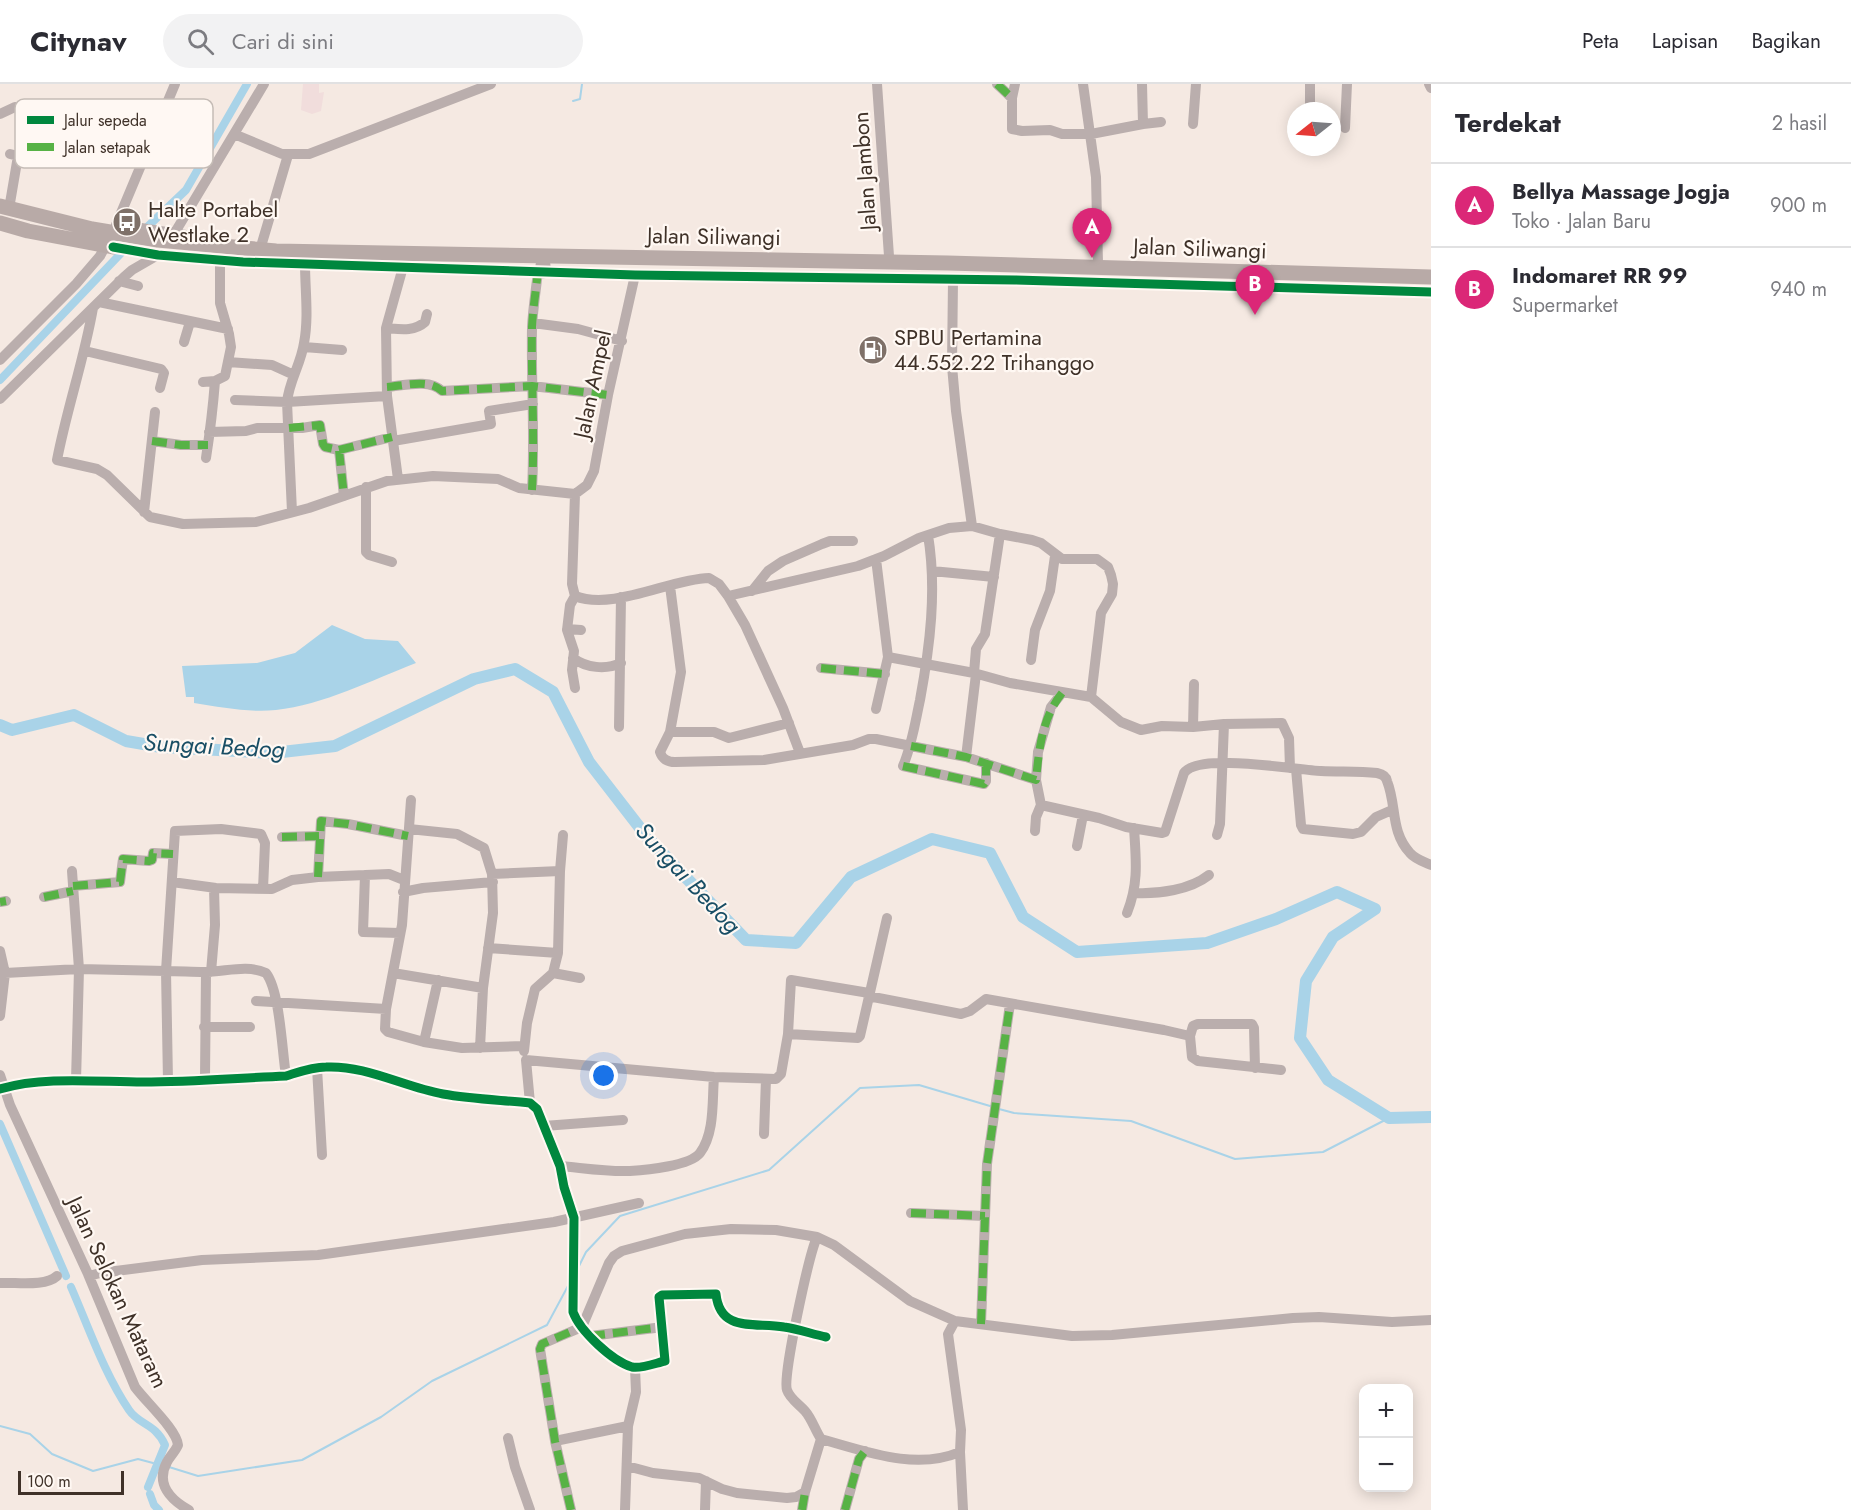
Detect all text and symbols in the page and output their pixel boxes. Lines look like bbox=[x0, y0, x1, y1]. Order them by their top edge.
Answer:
search box bbox=[163, 14, 583, 68]
text: Citynav bbox=[30, 21, 127, 62]
icon: search bbox=[184, 25, 217, 58]
text: Cari di sini bbox=[232, 25, 334, 57]
text: Peta bbox=[1582, 26, 1619, 56]
text: Lapisan bbox=[1652, 26, 1718, 56]
text: Bagikan bbox=[1751, 26, 1821, 56]
legend bbox=[15, 99, 213, 168]
north arrow bbox=[1287, 102, 1341, 156]
text: Terdekat bbox=[1455, 104, 1561, 142]
text: Jalur sepeda bbox=[62, 109, 147, 132]
text: 2 hasil bbox=[1772, 109, 1827, 138]
street label: Jalan Jambon bbox=[844, 111, 884, 234]
text: Jalan setapak bbox=[62, 136, 151, 159]
text: Bellya Massage Jogja bbox=[1512, 175, 1730, 207]
text: A bbox=[1467, 191, 1482, 220]
text: 900 m bbox=[1770, 191, 1827, 220]
place label: Halte Portabel Westlake 2 bbox=[148, 193, 278, 250]
bus stop icon: Halte Portabel Westlake 2 bbox=[111, 206, 143, 238]
text: Toko · Jalan Baru bbox=[1512, 207, 1651, 236]
pin: A bbox=[1072, 208, 1112, 258]
street label: Jalan Siliwangi bbox=[644, 219, 781, 253]
street label: Jalan Siliwangi bbox=[1130, 230, 1267, 266]
text: Indomaret RR 99 bbox=[1512, 259, 1688, 291]
pin: B bbox=[1236, 266, 1274, 315]
text: B bbox=[1468, 275, 1481, 304]
text: 940 m bbox=[1770, 275, 1827, 304]
text: Supermarket bbox=[1512, 291, 1618, 320]
place label: SPBU Pertamina 44.552.22 Trihanggo bbox=[894, 321, 1094, 378]
street label: Jalan Ampel bbox=[564, 327, 619, 444]
fuel station icon: SPBU Pertamina 44.552.22 Trihanggo bbox=[857, 334, 889, 366]
water label: Sungai Bedog bbox=[143, 724, 285, 767]
water label: Sungai Bedog bbox=[627, 814, 749, 941]
your location bbox=[589, 1061, 618, 1090]
street label: Jalan Selokan Mataram bbox=[58, 1188, 176, 1393]
map controls bbox=[1359, 1384, 1413, 1492]
button: + bbox=[1359, 1384, 1413, 1438]
button: − bbox=[1359, 1438, 1413, 1492]
scale bar bbox=[18, 1468, 124, 1496]
text: 100 m bbox=[27, 1470, 71, 1493]

